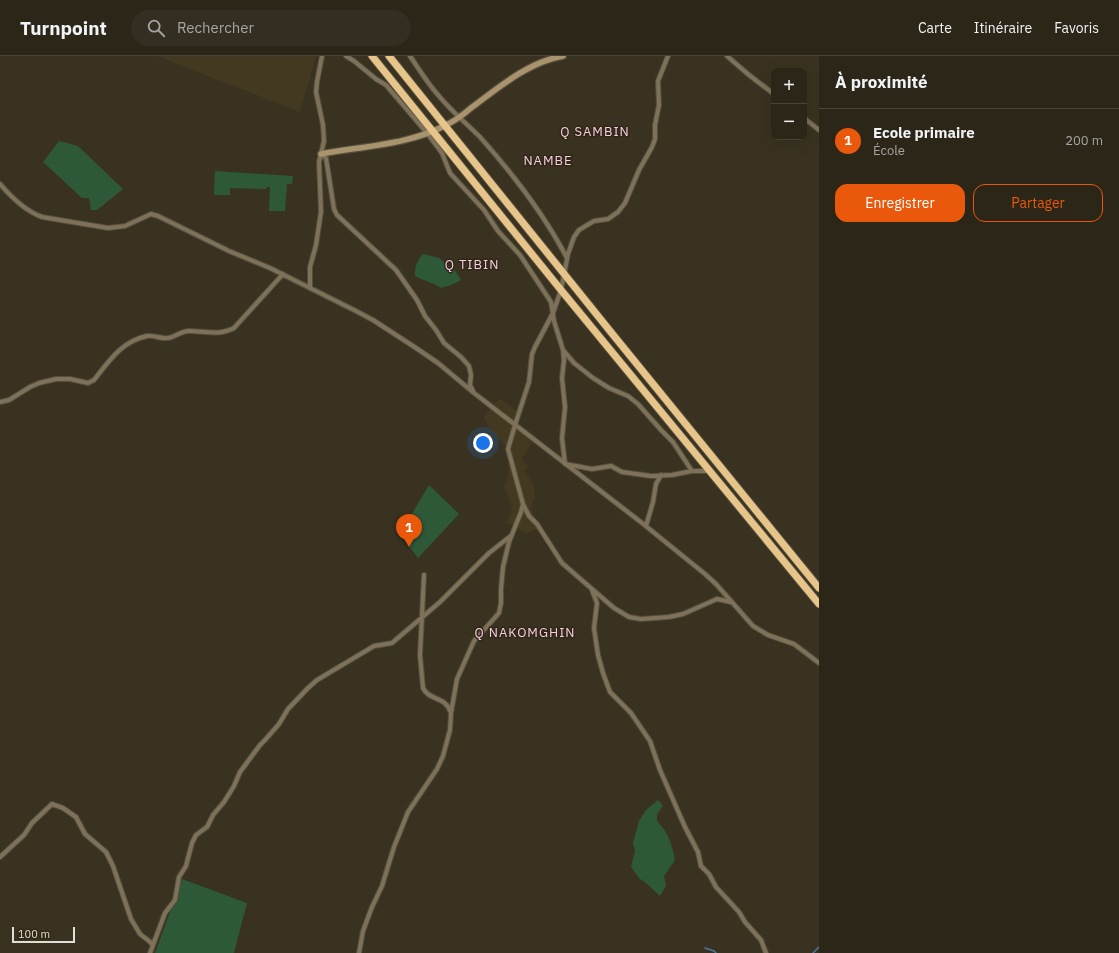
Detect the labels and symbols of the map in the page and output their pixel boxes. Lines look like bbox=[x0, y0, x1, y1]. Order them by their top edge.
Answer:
district label: Q SAMBIN bbox=[560, 123, 630, 140]
district label: NAMBE bbox=[523, 152, 573, 169]
district label: Q TIBIN bbox=[445, 256, 499, 273]
your location bbox=[473, 433, 493, 453]
pin: 1 bbox=[396, 514, 422, 547]
district label: Q NAKOMGHIN bbox=[474, 624, 576, 641]
scale bar bbox=[12, 925, 75, 944]

